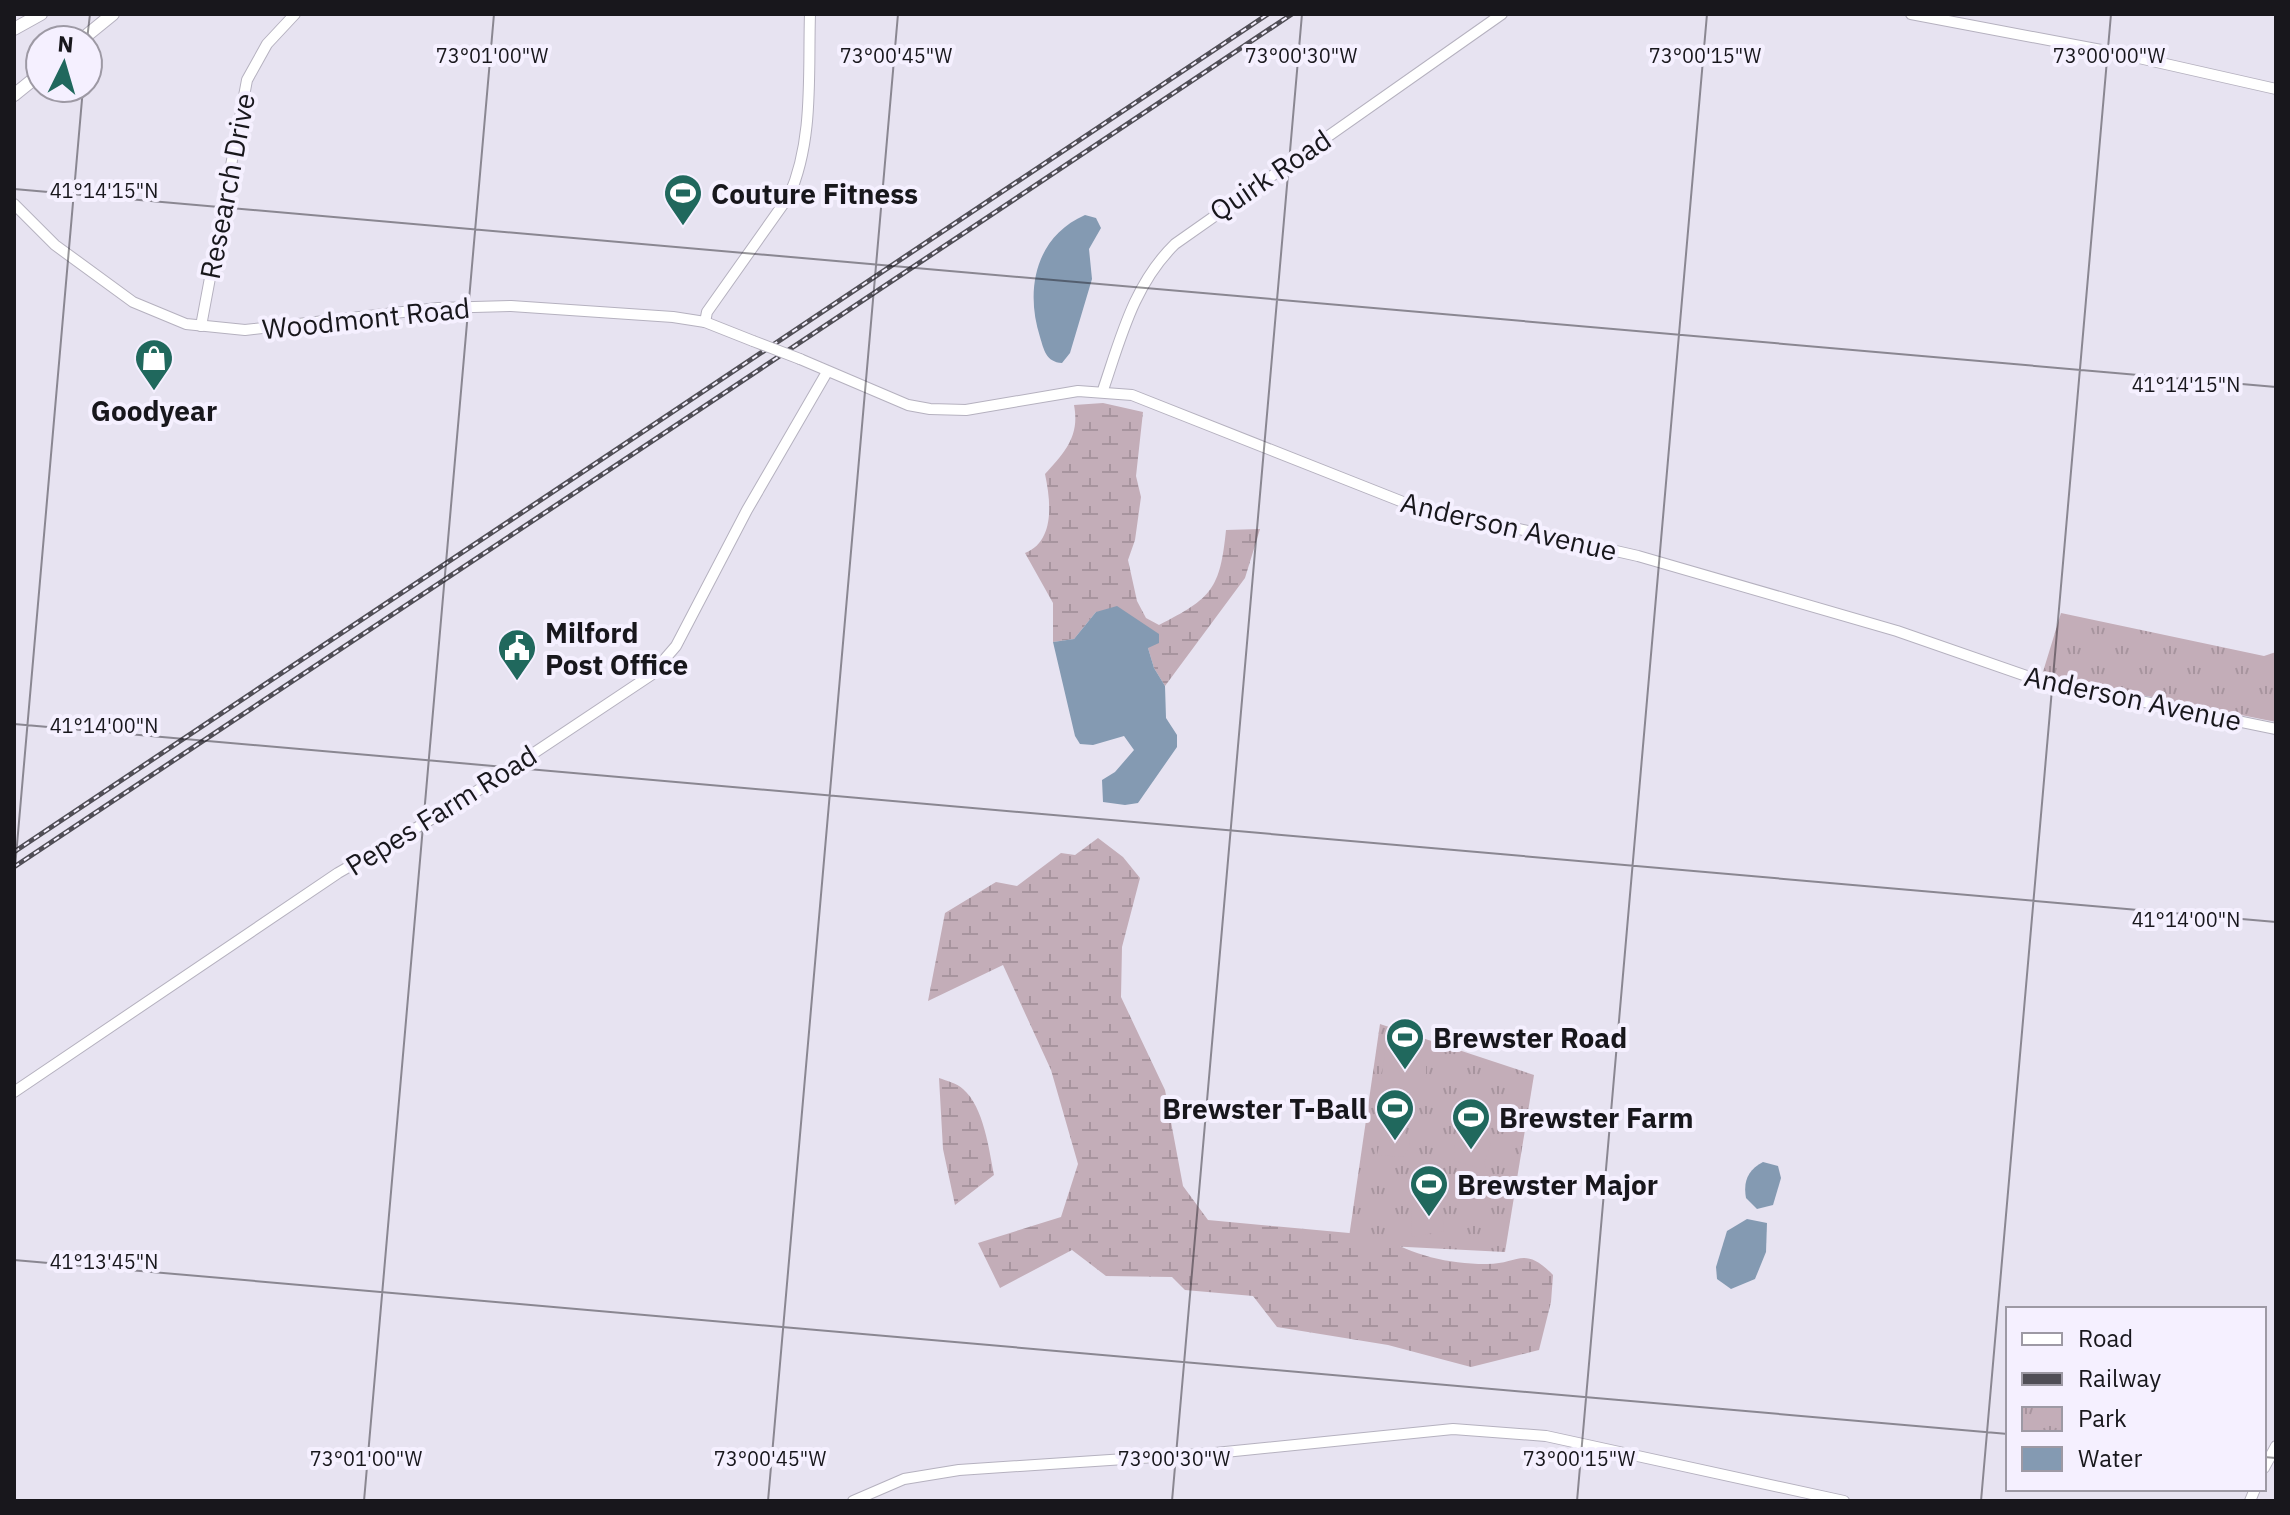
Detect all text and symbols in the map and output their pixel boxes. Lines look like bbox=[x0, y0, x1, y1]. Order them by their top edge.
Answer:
north arrow bbox=[24, 24, 104, 104]
text: N bbox=[57, 28, 75, 59]
text: 73°01'00"W bbox=[436, 42, 549, 69]
text: 73°00'45"W bbox=[840, 42, 953, 69]
text: 73°00'30"W bbox=[1245, 42, 1358, 69]
text: 73°00'15"W bbox=[1649, 42, 1762, 69]
text: 73°00'00"W bbox=[2053, 42, 2166, 69]
street label: Research Drive bbox=[191, 90, 263, 282]
street label: Quirk Road bbox=[1202, 121, 1338, 229]
sports icon: Couture Fitness bbox=[662, 172, 704, 227]
place label: Couture Fitness bbox=[711, 175, 918, 212]
text: 41°14'15"N bbox=[50, 177, 158, 204]
street label: Woodmont Road bbox=[260, 289, 472, 347]
shop icon: Goodyear bbox=[133, 337, 175, 392]
text: 41°14'15"N bbox=[2132, 371, 2240, 398]
place label: Goodyear bbox=[91, 392, 217, 429]
street label: Anderson Avenue bbox=[1397, 483, 1621, 569]
place label: Milford Post Office bbox=[545, 614, 688, 683]
public building icon: Milford Post Office bbox=[496, 627, 538, 682]
street label: Anderson Avenue bbox=[2021, 657, 2245, 739]
text: 41°14'00"N bbox=[50, 712, 158, 739]
street label: Pepes Farm Road bbox=[338, 736, 544, 884]
text: 41°14'00"N bbox=[2132, 906, 2240, 933]
sports icon: Brewster Road bbox=[1384, 1016, 1426, 1071]
place label: Brewster Road bbox=[1433, 1019, 1627, 1056]
sports icon: Brewster T-Ball bbox=[1374, 1087, 1416, 1142]
place label: Brewster T-Ball bbox=[1162, 1090, 1367, 1127]
sports icon: Brewster Farm bbox=[1450, 1096, 1492, 1151]
place label: Brewster Farm bbox=[1499, 1099, 1694, 1136]
sports icon: Brewster Major bbox=[1408, 1163, 1450, 1218]
place label: Brewster Major bbox=[1457, 1166, 1658, 1203]
text: 41°13'45"N bbox=[50, 1248, 158, 1275]
legend bbox=[2006, 1307, 2266, 1491]
text: Road bbox=[2078, 1322, 2133, 1354]
text: Railway bbox=[2078, 1362, 2161, 1394]
text: Park bbox=[2078, 1402, 2127, 1434]
text: Water bbox=[2078, 1442, 2142, 1474]
text: 73°01'00"W bbox=[310, 1445, 423, 1472]
text: 73°00'45"W bbox=[714, 1445, 827, 1472]
text: 73°00'30"W bbox=[1118, 1445, 1231, 1472]
text: 73°00'15"W bbox=[1523, 1445, 1636, 1472]

